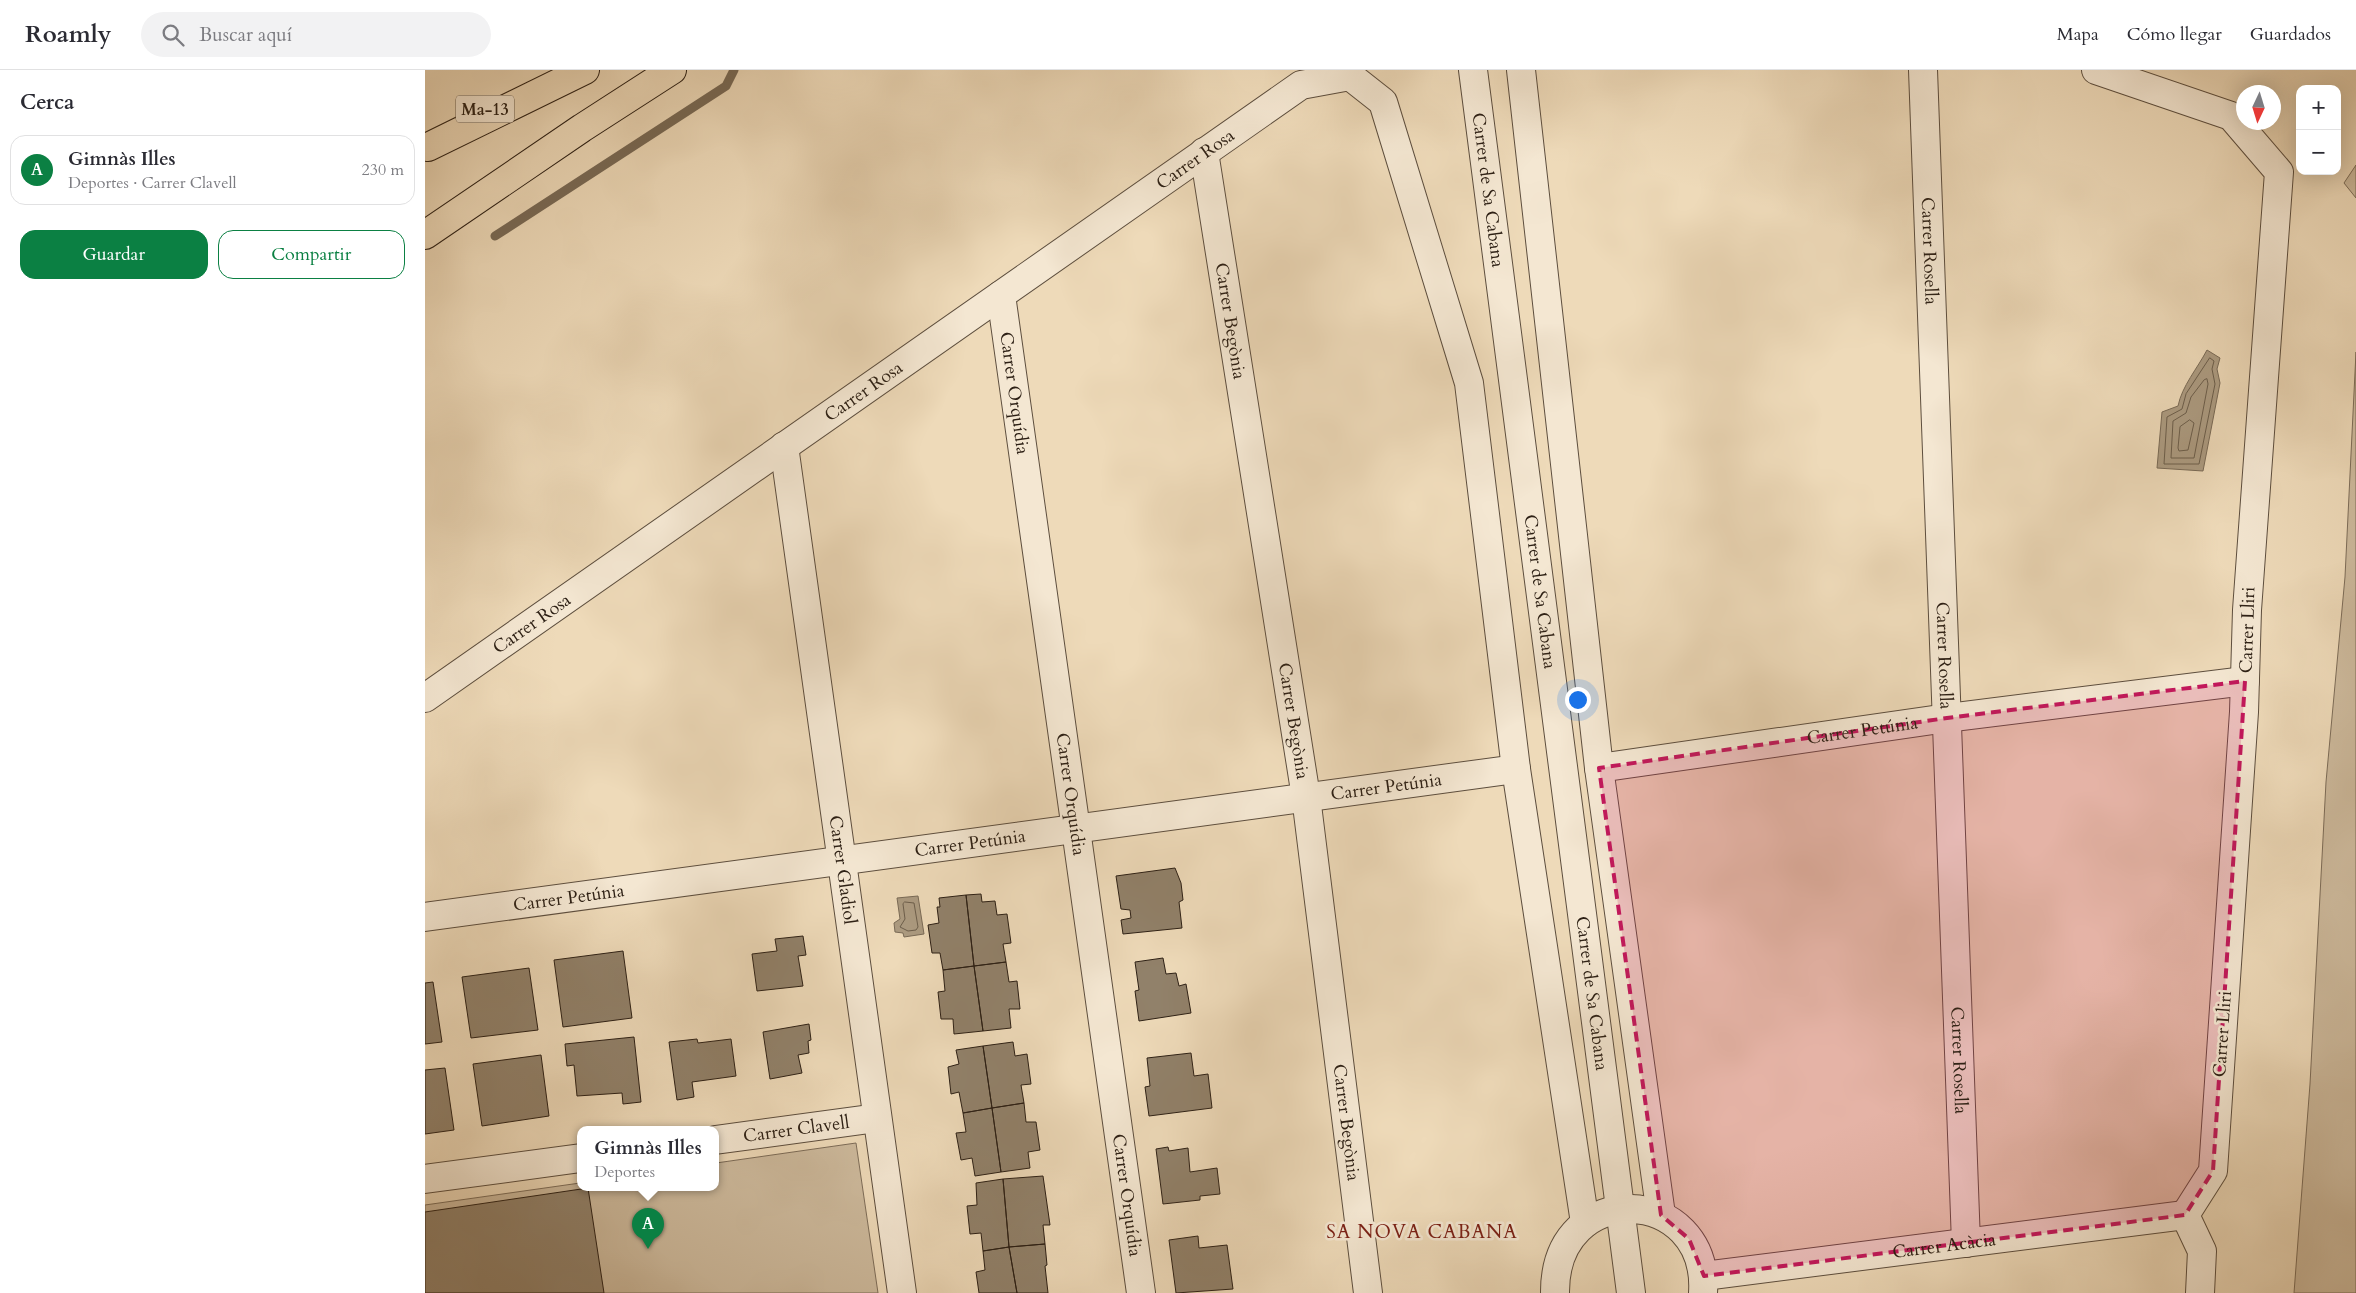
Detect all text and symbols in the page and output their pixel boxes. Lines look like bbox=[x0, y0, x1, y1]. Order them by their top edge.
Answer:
search box bbox=[141, 12, 491, 57]
text: Roamly bbox=[25, 18, 111, 51]
icon: search bbox=[159, 21, 187, 49]
text: Buscar aquí bbox=[199, 22, 292, 48]
text: Mapa bbox=[2057, 22, 2099, 47]
text: Cómo llegar bbox=[2127, 22, 2222, 47]
text: Guardados bbox=[2250, 22, 2331, 47]
north arrow bbox=[2236, 85, 2281, 130]
map controls bbox=[2296, 85, 2341, 175]
button: + bbox=[2296, 85, 2341, 130]
text: Cerca bbox=[20, 88, 74, 117]
road number: Ma-13 bbox=[456, 96, 514, 122]
street label: Carrer de Sa Cabana bbox=[1466, 111, 1510, 269]
street label: Carrer Rosa bbox=[1151, 123, 1240, 196]
button: − bbox=[2296, 130, 2341, 175]
text: Gimnàs Illes bbox=[68, 146, 176, 172]
text: A bbox=[31, 159, 43, 181]
text: 230 m bbox=[362, 159, 404, 181]
text: Deportes · Carrer Clavell bbox=[68, 172, 237, 194]
street label: Carrer Rosella bbox=[1915, 197, 1944, 305]
button: Guardar bbox=[20, 230, 208, 279]
button: Compartir bbox=[218, 230, 405, 279]
street label: Carrer Begònia bbox=[1209, 261, 1252, 381]
street label: Carrer Orquídia bbox=[993, 330, 1035, 456]
street label: Carrer Rosa bbox=[819, 355, 908, 428]
street label: Carrer de Sa Cabana bbox=[1518, 513, 1562, 671]
street label: Carrer Lliri bbox=[2233, 586, 2261, 674]
street label: Carrer Rosa bbox=[488, 588, 576, 660]
street label: Carrer Rosella bbox=[1930, 601, 1958, 710]
street label: Carrer Begònia bbox=[1272, 661, 1315, 781]
your location bbox=[1565, 687, 1591, 713]
street label: Carrer Petúnia bbox=[1805, 710, 1920, 751]
street label: Carrer Orquídia bbox=[1050, 731, 1092, 857]
street label: Carrer Petúnia bbox=[1329, 767, 1444, 807]
street label: Carrer Gladiol bbox=[823, 814, 863, 927]
street label: Carrer Petúnia bbox=[913, 824, 1027, 863]
street label: Carrer Petúnia bbox=[512, 878, 626, 918]
street label: Carrer de Sa Cabana bbox=[1569, 915, 1614, 1072]
street label: Carrer Lliri bbox=[2207, 990, 2238, 1078]
street label: Carrer Rosella bbox=[1944, 1006, 1973, 1115]
street label: Carrer Begònia bbox=[1326, 1063, 1366, 1183]
street label: Carrer Clavell bbox=[742, 1110, 851, 1149]
popup bbox=[577, 1126, 719, 1191]
street label: Carrer Orquídia bbox=[1106, 1132, 1148, 1258]
text: Gimnàs Illes bbox=[594, 1135, 702, 1161]
text: Deportes bbox=[594, 1161, 655, 1183]
pin: A bbox=[632, 1208, 664, 1249]
district label: SA NOVA CABANA bbox=[1326, 1219, 1518, 1245]
street label: Carrer Acàcia bbox=[1891, 1227, 1998, 1265]

